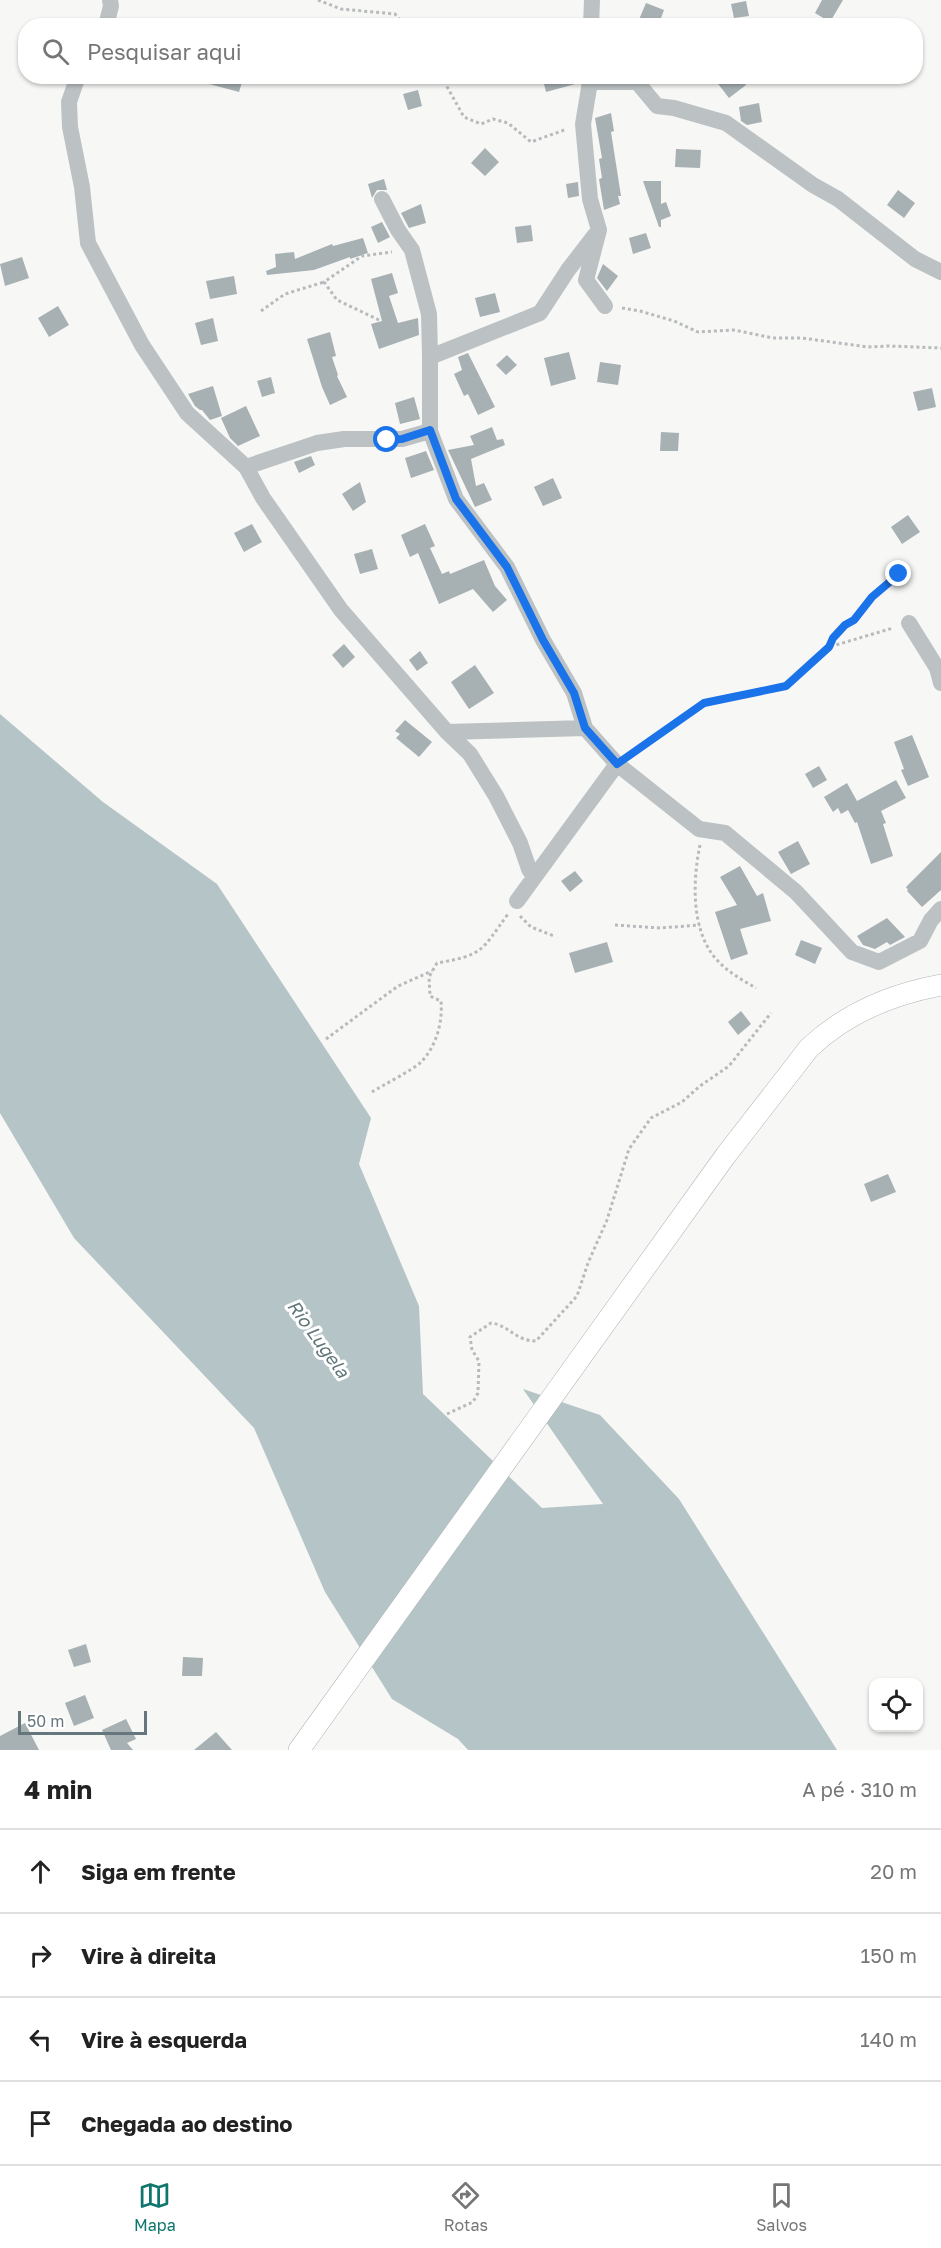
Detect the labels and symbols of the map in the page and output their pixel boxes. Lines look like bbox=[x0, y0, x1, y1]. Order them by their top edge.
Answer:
route start bbox=[373, 426, 399, 452]
route end bbox=[885, 560, 911, 586]
water label: Rio Lugela bbox=[283, 1295, 355, 1382]
scale bar bbox=[18, 1708, 147, 1736]

